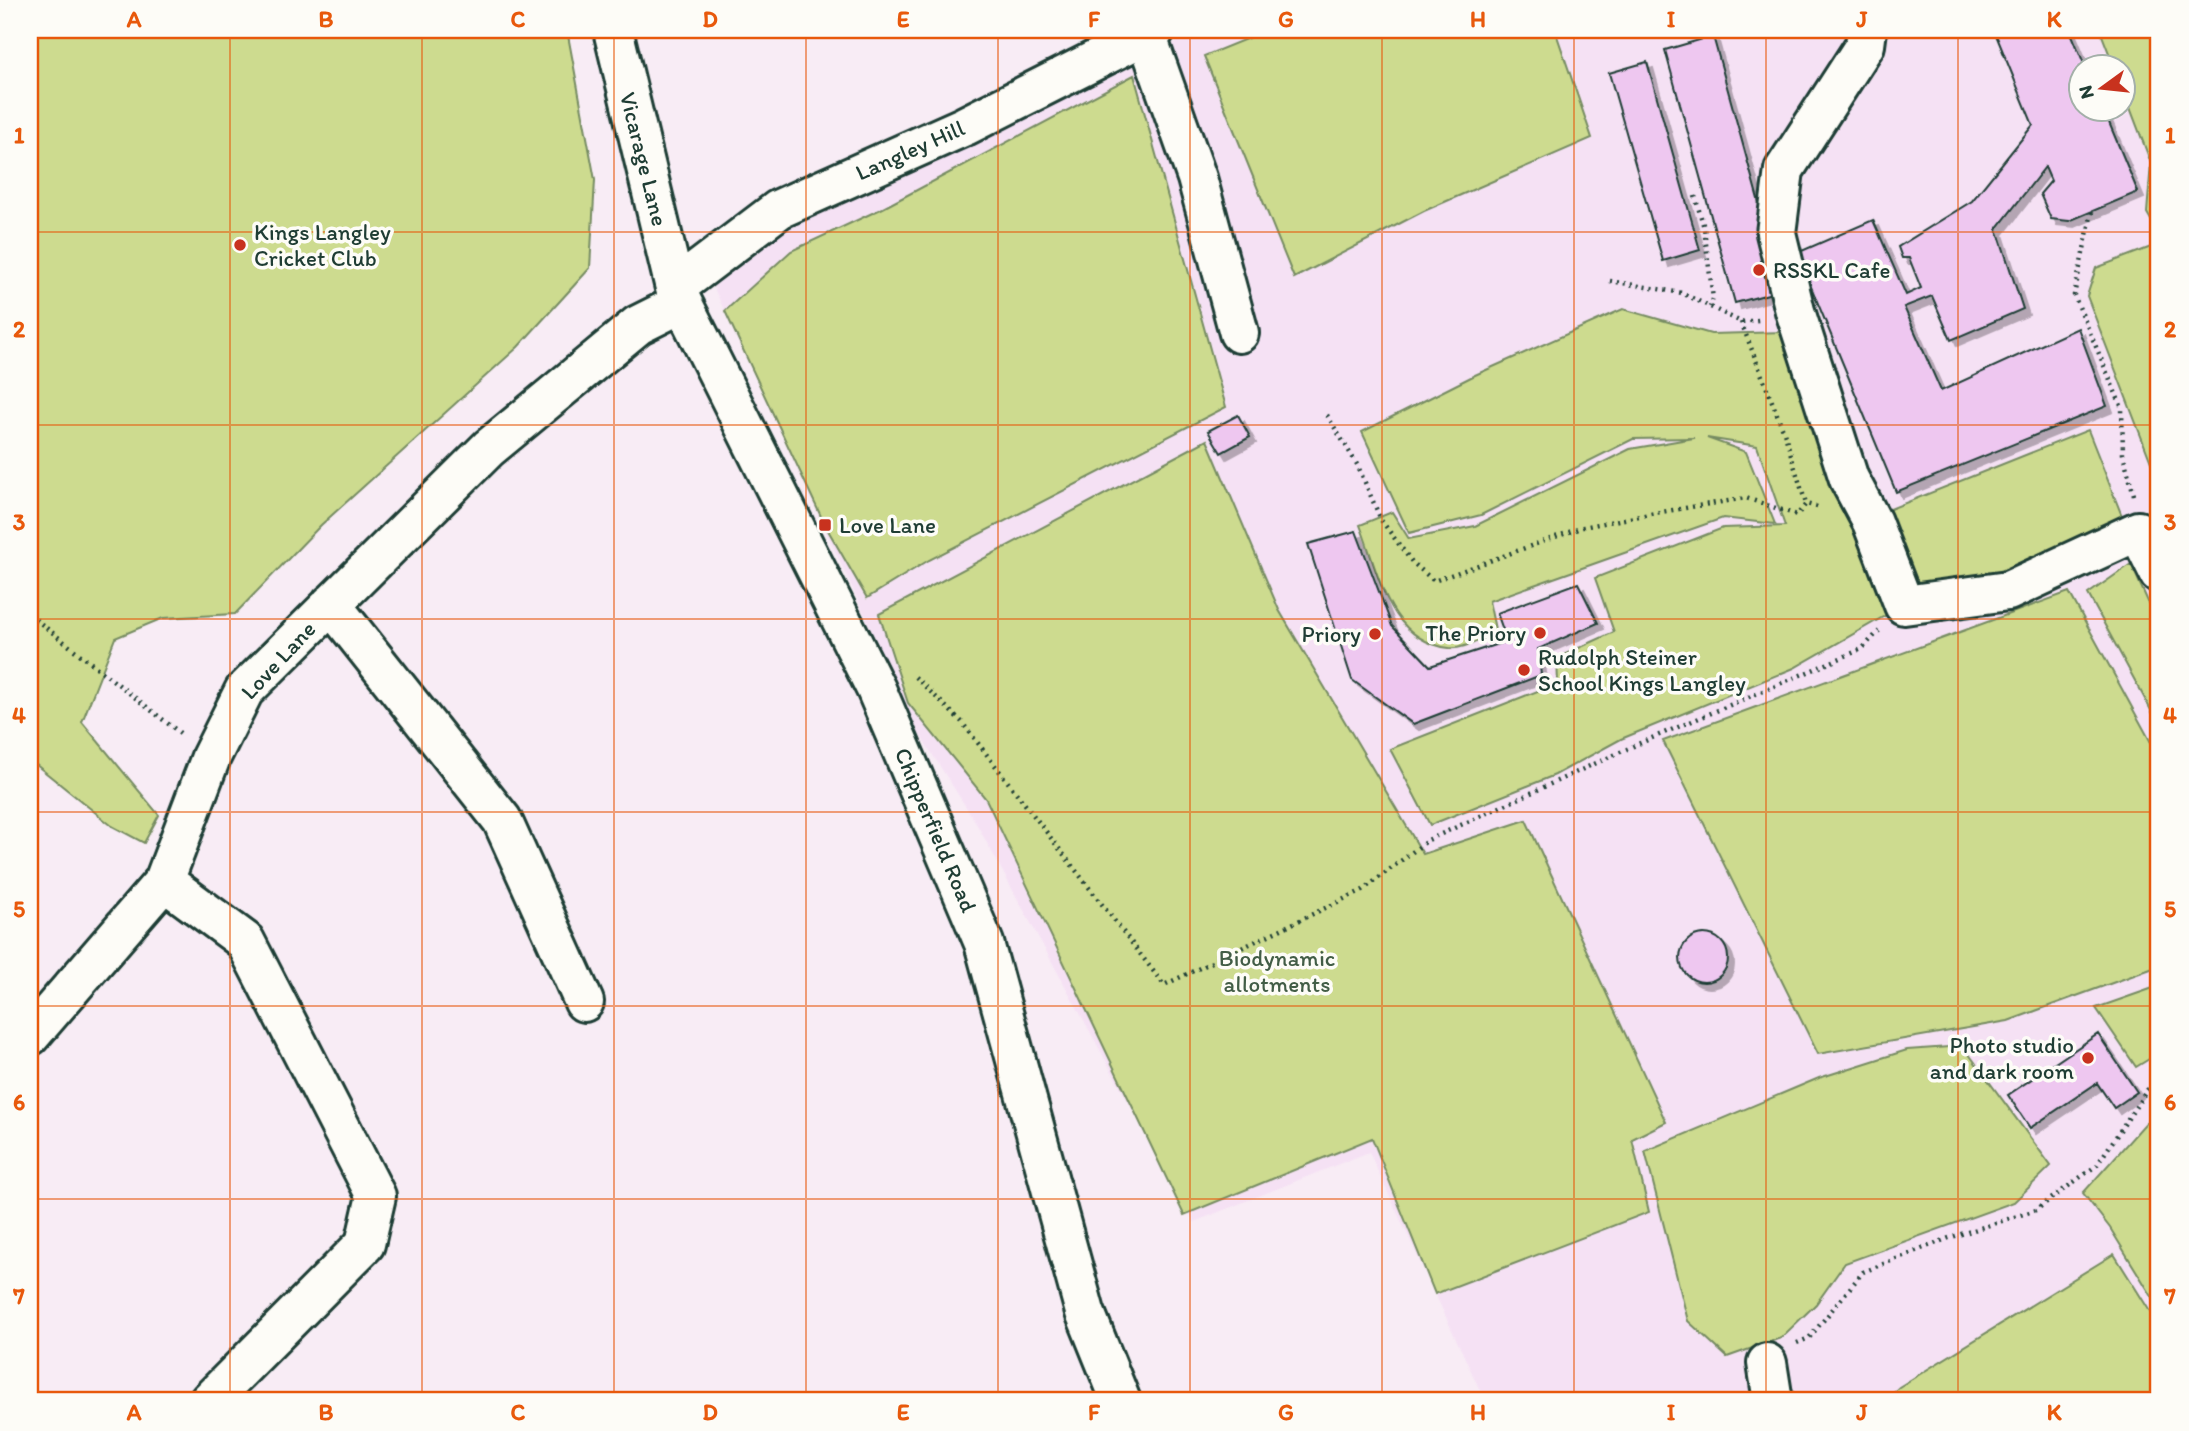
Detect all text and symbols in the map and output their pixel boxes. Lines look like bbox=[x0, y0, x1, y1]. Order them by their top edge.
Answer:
text: A bbox=[126, 5, 142, 33]
text: B bbox=[319, 5, 334, 33]
text: C bbox=[511, 5, 526, 33]
text: D bbox=[702, 5, 718, 33]
text: E bbox=[897, 5, 910, 33]
text: F bbox=[1088, 5, 1101, 33]
text: G bbox=[1278, 5, 1294, 33]
text: H bbox=[1470, 5, 1486, 33]
text: I bbox=[1667, 5, 1676, 33]
text: J bbox=[1855, 5, 1868, 33]
text: K bbox=[2047, 5, 2062, 33]
north arrow bbox=[2066, 52, 2136, 122]
text: N bbox=[2073, 83, 2099, 101]
street label: Vicarage Lane bbox=[614, 89, 674, 229]
street label: Langley Hill bbox=[851, 113, 969, 186]
text: 1 bbox=[14, 121, 25, 149]
text: 1 bbox=[2165, 121, 2176, 149]
place label: Kings Langley Cricket Club bbox=[254, 218, 391, 272]
marker: Kings Langley Cricket Club bbox=[232, 237, 248, 253]
place label: RSSKL Cafe bbox=[1773, 256, 1890, 284]
marker: RSSKL Cafe bbox=[1751, 262, 1767, 278]
text: 2 bbox=[13, 315, 26, 343]
text: 2 bbox=[2164, 315, 2177, 343]
text: 3 bbox=[13, 508, 26, 536]
text: 3 bbox=[2164, 508, 2177, 536]
place label: Love Lane bbox=[839, 511, 936, 539]
marker: Love Lane bbox=[817, 517, 833, 533]
street label: Love Lane bbox=[235, 615, 321, 705]
place label: The Priory bbox=[1425, 619, 1526, 647]
place label: Priory bbox=[1302, 620, 1361, 648]
marker: The Priory bbox=[1532, 625, 1548, 641]
marker: Priory bbox=[1367, 626, 1383, 642]
place label: Rudolph Steiner School Kings Langley bbox=[1538, 643, 1746, 697]
marker: Rudolph Steiner School Kings Langley bbox=[1516, 662, 1532, 678]
text: 4 bbox=[12, 701, 26, 729]
text: 4 bbox=[2163, 701, 2177, 729]
street label: Chipperfield Road bbox=[889, 744, 983, 917]
text: 5 bbox=[13, 895, 25, 923]
text: 5 bbox=[2164, 895, 2176, 923]
park label: Biodynamic allotments bbox=[1219, 944, 1335, 998]
place label: Photo studio and dark room bbox=[1930, 1031, 2074, 1085]
marker: Photo studio and dark room bbox=[2080, 1050, 2096, 1066]
text: 6 bbox=[13, 1088, 25, 1116]
text: 6 bbox=[2164, 1088, 2176, 1116]
text: 7 bbox=[12, 1282, 25, 1310]
text: 7 bbox=[2163, 1282, 2176, 1310]
text: A bbox=[126, 1398, 142, 1426]
text: B bbox=[319, 1398, 334, 1426]
text: C bbox=[511, 1398, 526, 1426]
text: D bbox=[702, 1398, 718, 1426]
text: E bbox=[897, 1398, 910, 1426]
text: F bbox=[1088, 1398, 1101, 1426]
text: G bbox=[1278, 1398, 1294, 1426]
text: H bbox=[1470, 1398, 1486, 1426]
text: I bbox=[1667, 1398, 1676, 1426]
text: J bbox=[1855, 1398, 1868, 1426]
text: K bbox=[2047, 1398, 2062, 1426]

